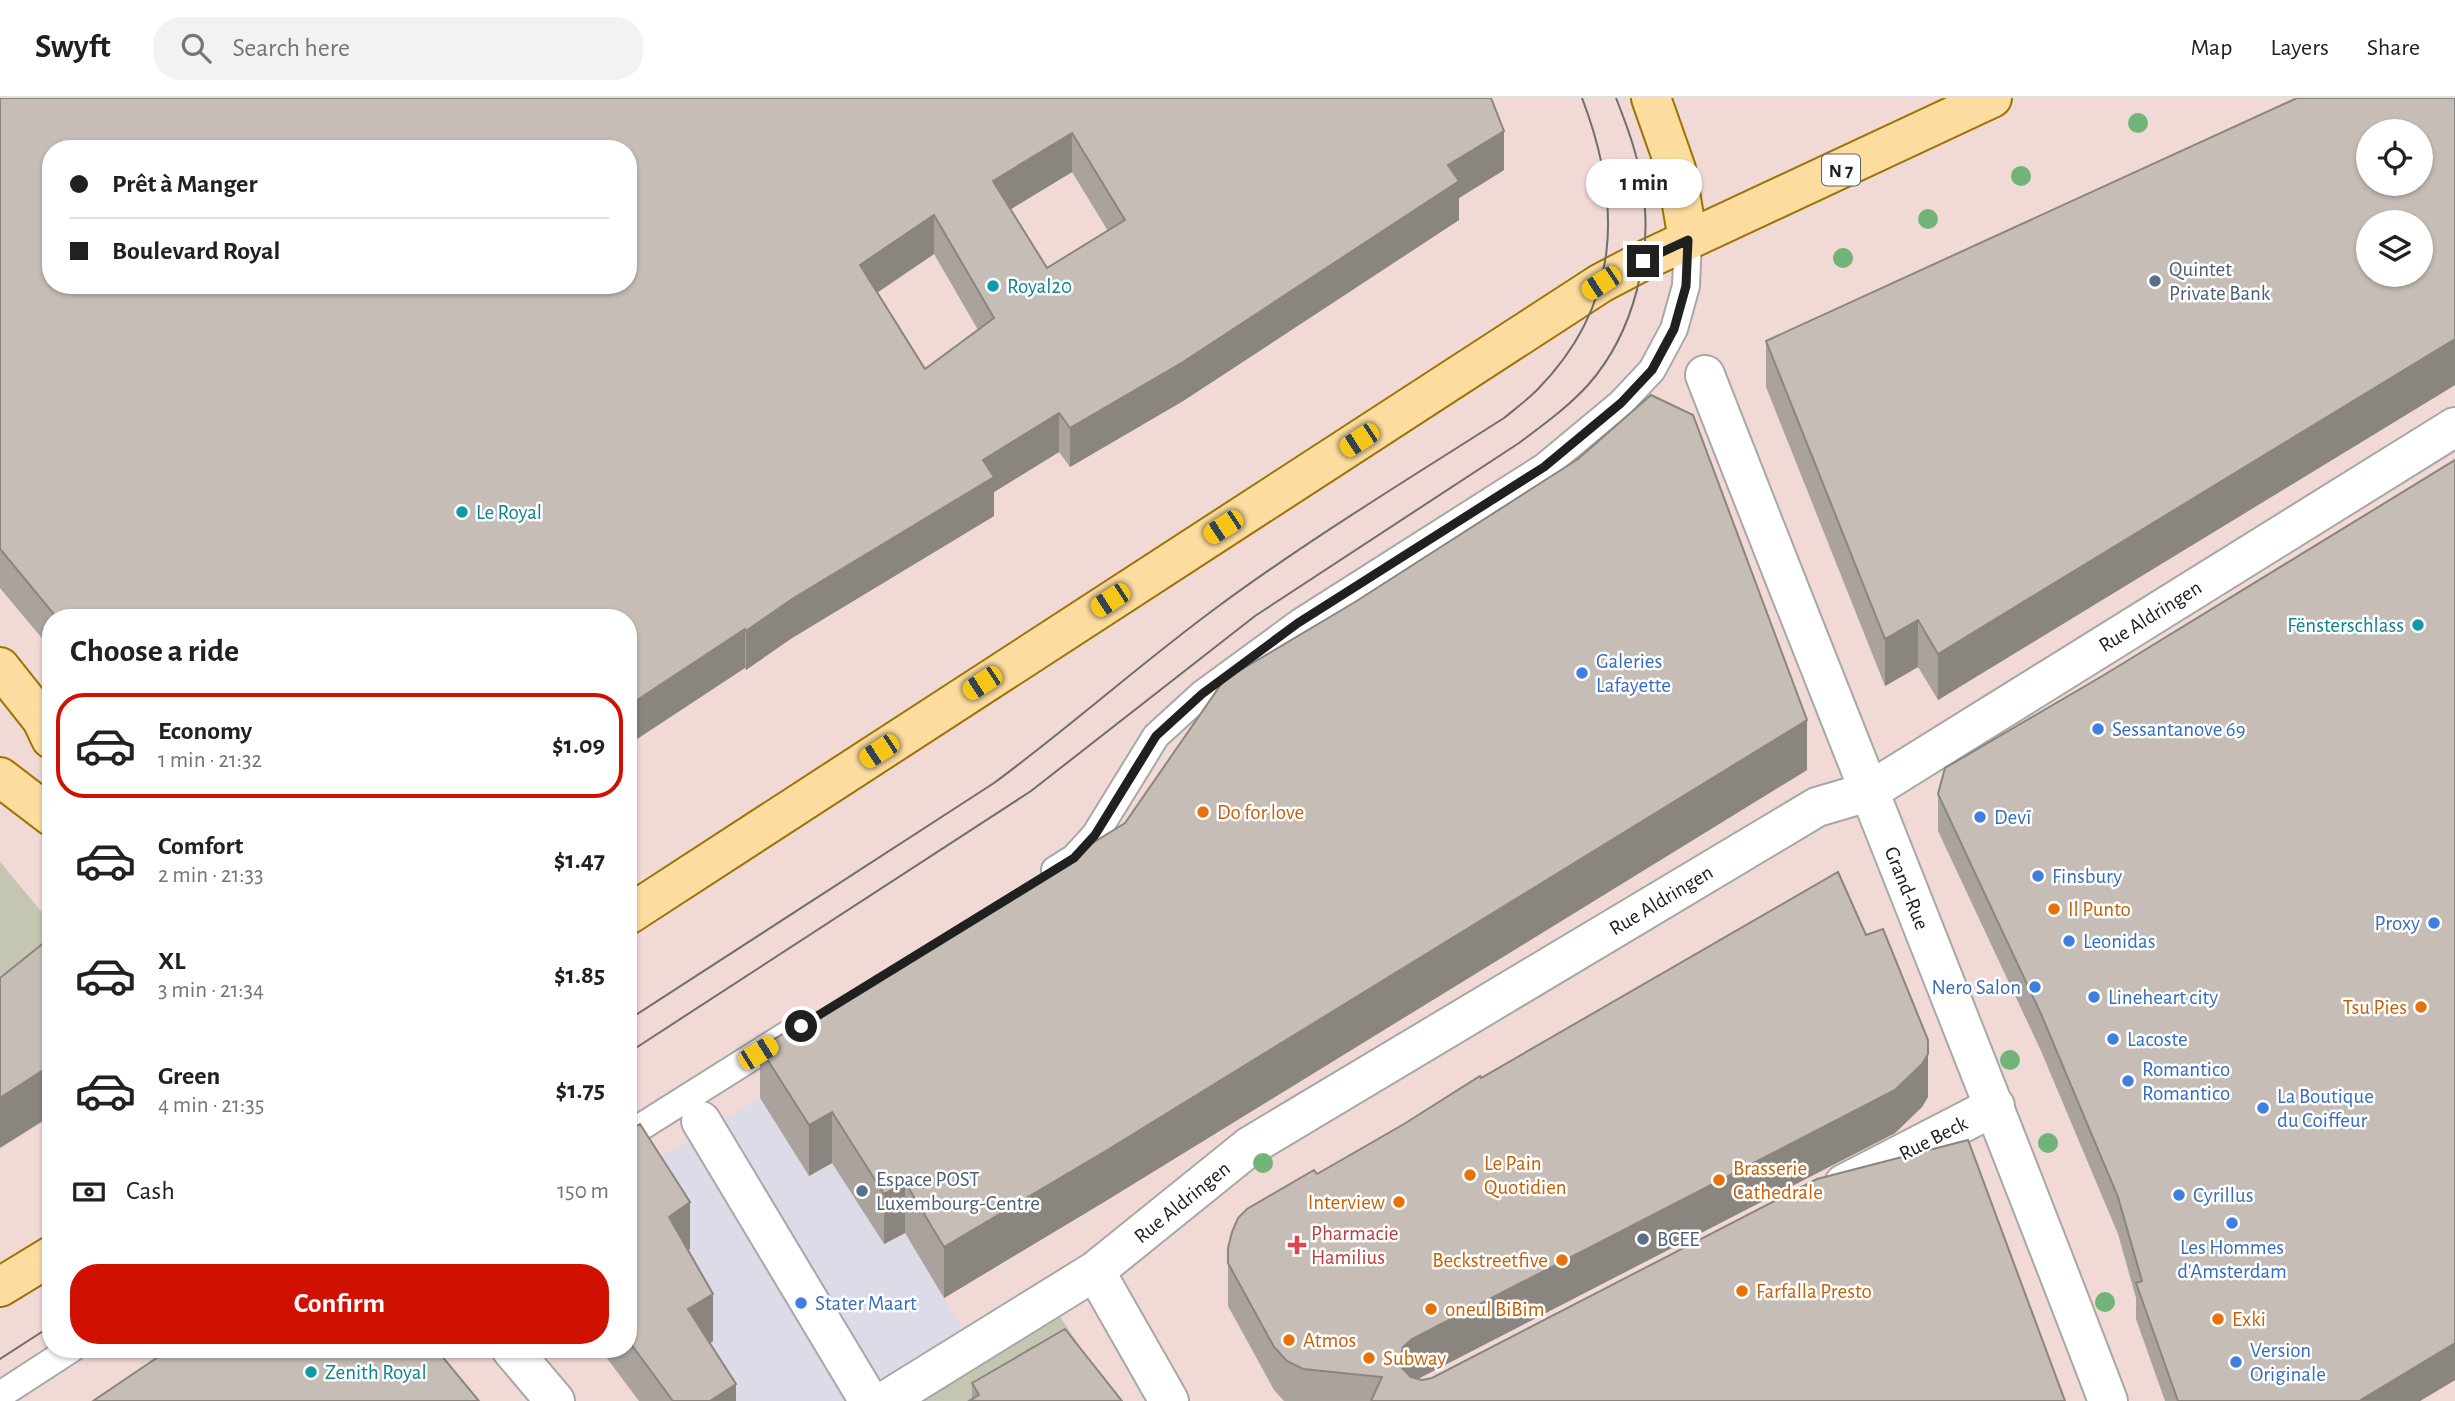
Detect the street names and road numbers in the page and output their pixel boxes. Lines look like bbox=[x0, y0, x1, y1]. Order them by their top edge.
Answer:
road number: N 7 bbox=[1822, 155, 1860, 186]
street label: Rue Aldringen bbox=[2095, 577, 2205, 656]
street label: Grand-Rue bbox=[1880, 844, 1933, 933]
street label: Rue Aldringen bbox=[1606, 861, 1717, 939]
street label: Rue Beck bbox=[1896, 1112, 1971, 1164]
street label: Rue Aldringen bbox=[1130, 1158, 1234, 1247]

